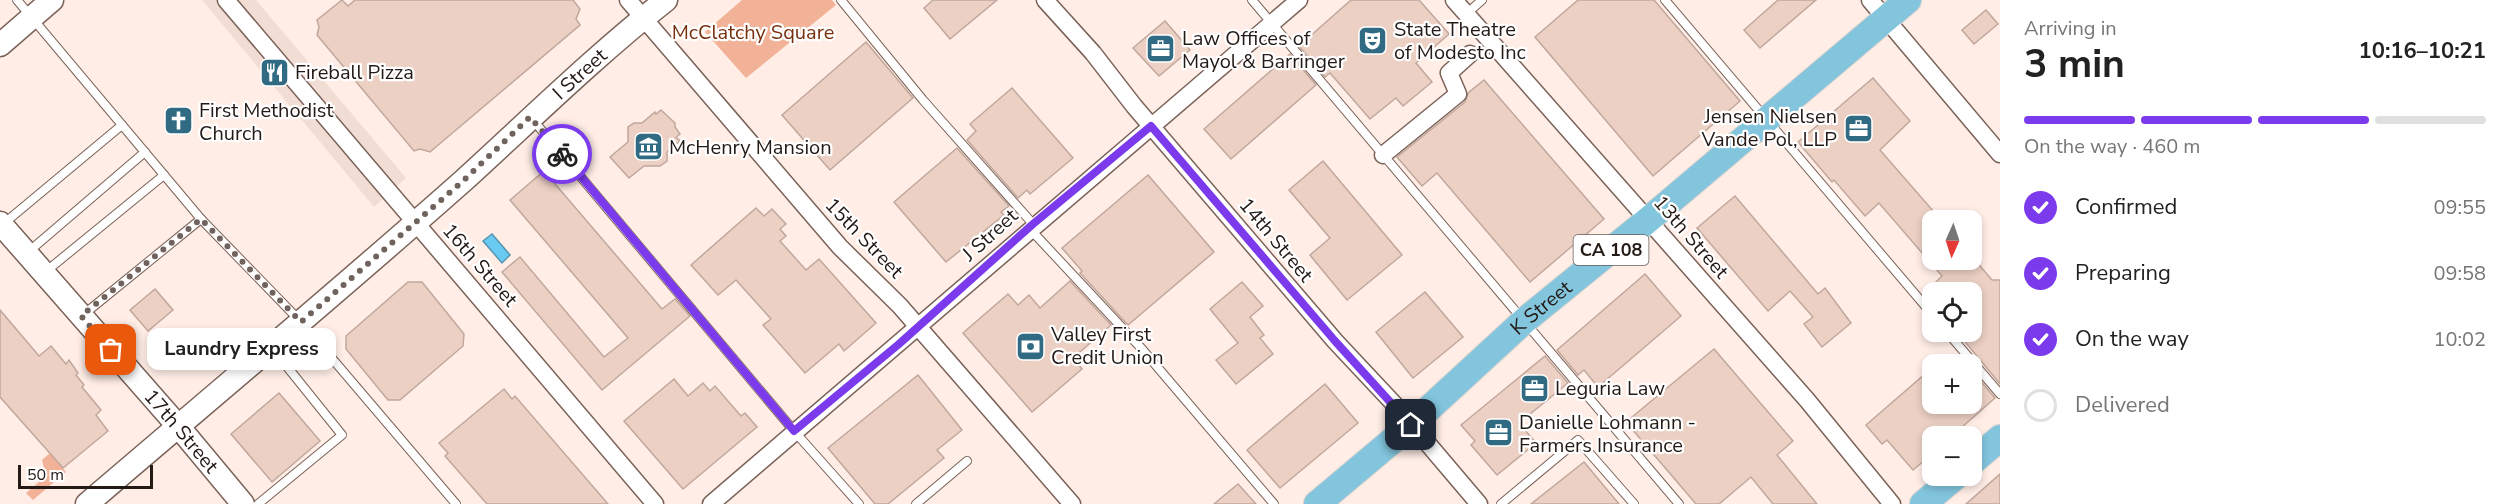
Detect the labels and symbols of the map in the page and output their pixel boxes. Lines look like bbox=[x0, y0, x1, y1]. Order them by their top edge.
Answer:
place label: State Theatre of Modesto Inc bbox=[1394, 16, 1526, 66]
park label: McClatchy Square bbox=[672, 19, 834, 46]
place label: Law Offices of Mayol & Barringer bbox=[1182, 25, 1345, 75]
theatre icon: State Theatre of Modesto Inc bbox=[1357, 25, 1389, 57]
office icon: Law Offices of Mayol & Barringer bbox=[1145, 33, 1177, 65]
street label: I Street bbox=[546, 41, 613, 106]
restaurant icon: Fireball Pizza bbox=[258, 56, 290, 88]
place label: Fireball Pizza bbox=[295, 59, 414, 86]
place label: First Methodist Church bbox=[199, 97, 334, 147]
place label: Jensen Nielsen Vande Pol, LLP bbox=[1700, 103, 1837, 153]
church icon: First Methodist Church bbox=[162, 105, 194, 137]
office icon: Jensen Nielsen Vande Pol, LLP bbox=[1842, 112, 1874, 144]
courier bbox=[532, 124, 592, 184]
museum icon: McHenry Mansion bbox=[632, 131, 664, 163]
place label: McHenry Mansion bbox=[669, 134, 832, 161]
street label: 13th Street bbox=[1647, 190, 1735, 285]
street label: 15th Street bbox=[819, 192, 910, 285]
street label: 14th Street bbox=[1233, 192, 1320, 289]
street label: J Street bbox=[956, 202, 1024, 268]
north arrow bbox=[1922, 210, 1982, 270]
street label: 16th Street bbox=[436, 218, 524, 313]
road number: CA 108 bbox=[1574, 235, 1648, 265]
street label: K Street bbox=[1504, 273, 1578, 341]
place label: Valley First Credit Union bbox=[1050, 321, 1164, 371]
pin bbox=[85, 324, 136, 375]
callout: Laundry Express bbox=[147, 329, 336, 371]
bank icon: Valley First Credit Union bbox=[1014, 330, 1046, 362]
office icon: Leguria Law bbox=[1518, 372, 1550, 404]
place label: Leguria Law bbox=[1555, 375, 1665, 402]
street label: 17th Street bbox=[138, 383, 226, 479]
pin bbox=[1385, 399, 1436, 450]
place label: Danielle Lohmann - Farmers Insurance bbox=[1519, 409, 1696, 459]
office icon: Danielle Lohmann - Farmers Insurance bbox=[1482, 417, 1514, 449]
scale bar bbox=[18, 462, 153, 490]

